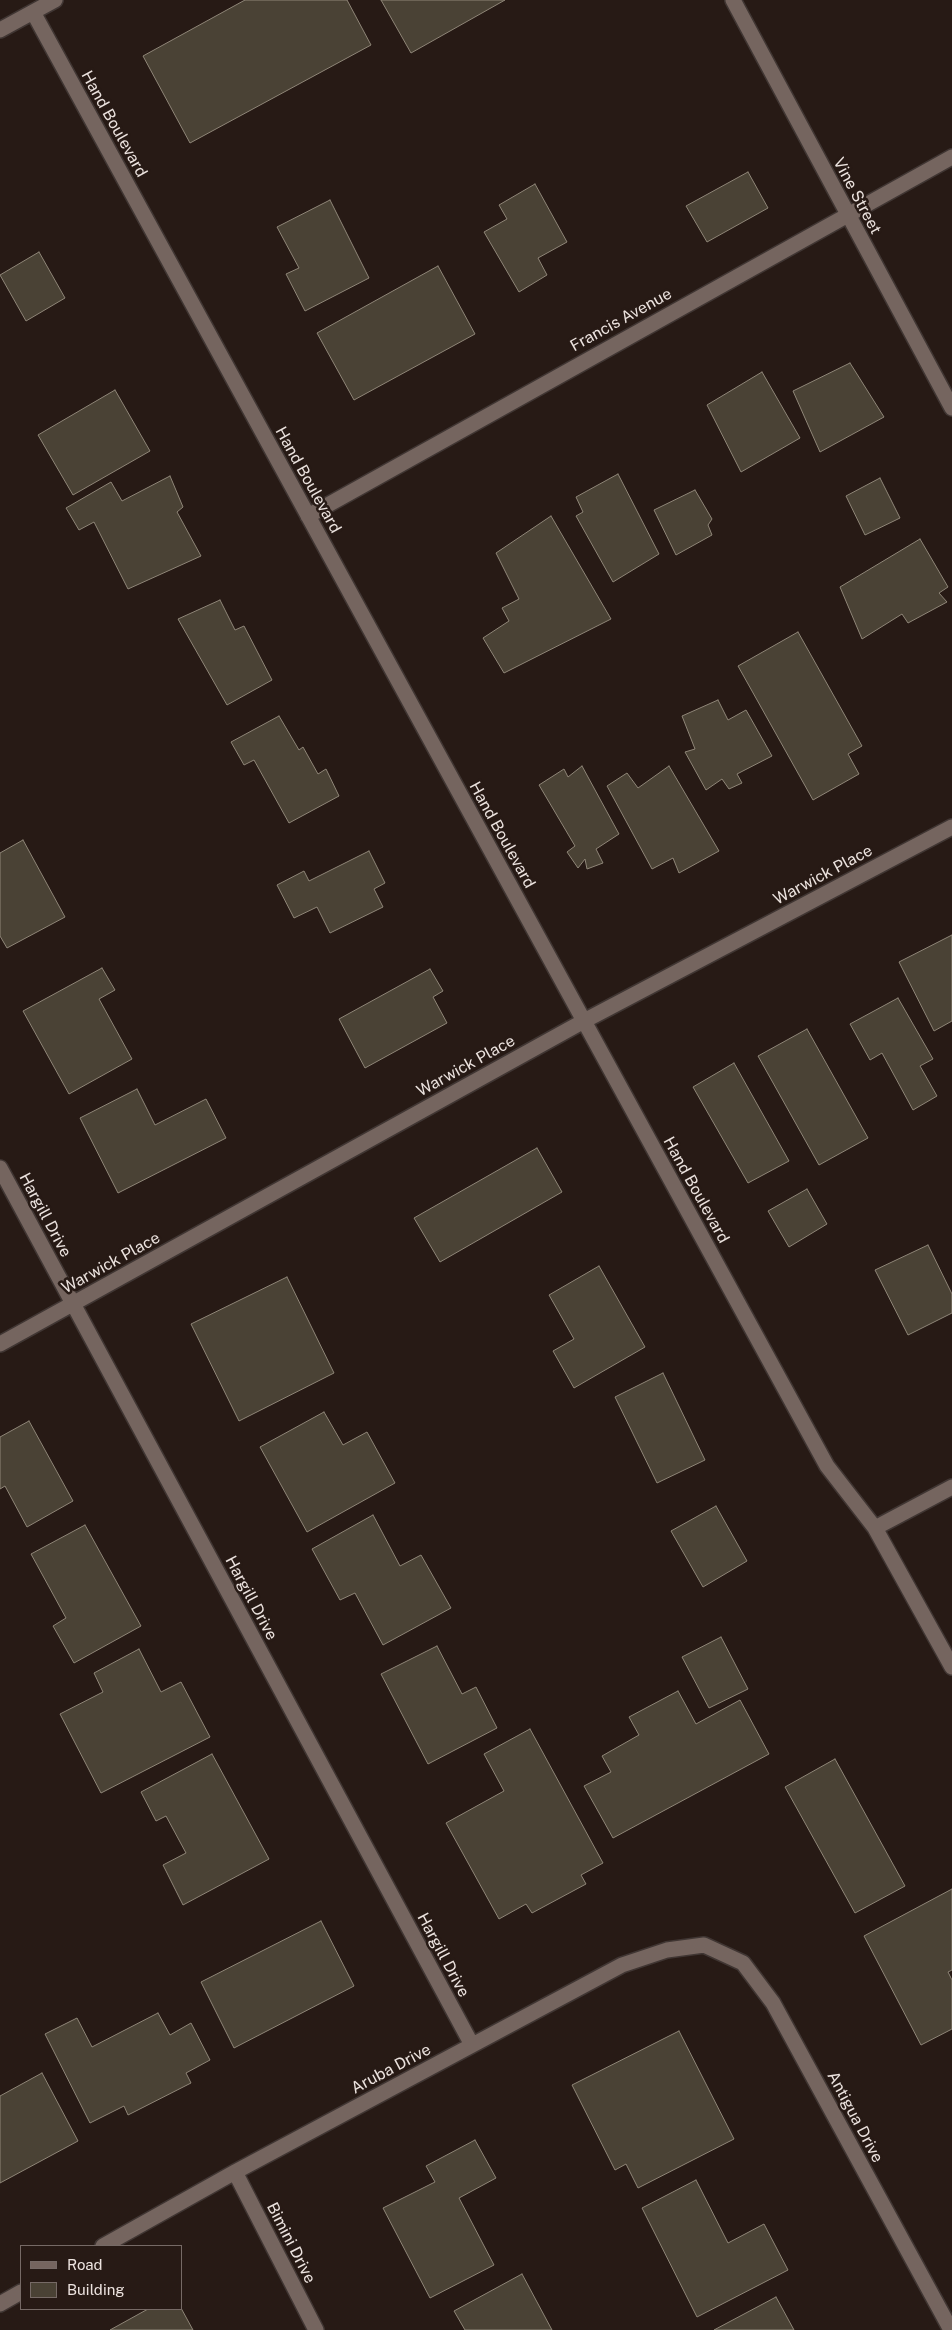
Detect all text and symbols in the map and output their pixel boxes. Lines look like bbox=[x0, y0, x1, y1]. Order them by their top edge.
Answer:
street label: Hand Boulevard bbox=[77, 67, 151, 181]
street label: Vine Street bbox=[829, 155, 885, 237]
street label: Francis Avenue bbox=[567, 284, 675, 356]
street label: Hand Boulevard bbox=[271, 423, 345, 537]
street label: Hand Boulevard bbox=[465, 778, 539, 892]
street label: Warwick Place bbox=[770, 841, 876, 909]
street label: Warwick Place bbox=[414, 1031, 518, 1101]
street label: Hand Boulevard bbox=[659, 1133, 733, 1247]
street label: Hargill Drive bbox=[15, 1170, 75, 1260]
street label: Warwick Place bbox=[59, 1228, 163, 1298]
street label: Hargill Drive bbox=[221, 1553, 281, 1643]
street label: Hargill Drive bbox=[413, 1910, 473, 2000]
street label: Aruba Drive bbox=[348, 2040, 434, 2098]
street label: Antigua Drive bbox=[823, 2068, 887, 2166]
street label: Bimini Drive bbox=[262, 2199, 320, 2287]
legend bbox=[20, 2245, 182, 2310]
text: Road bbox=[67, 2256, 103, 2273]
text: Building bbox=[67, 2281, 125, 2298]

